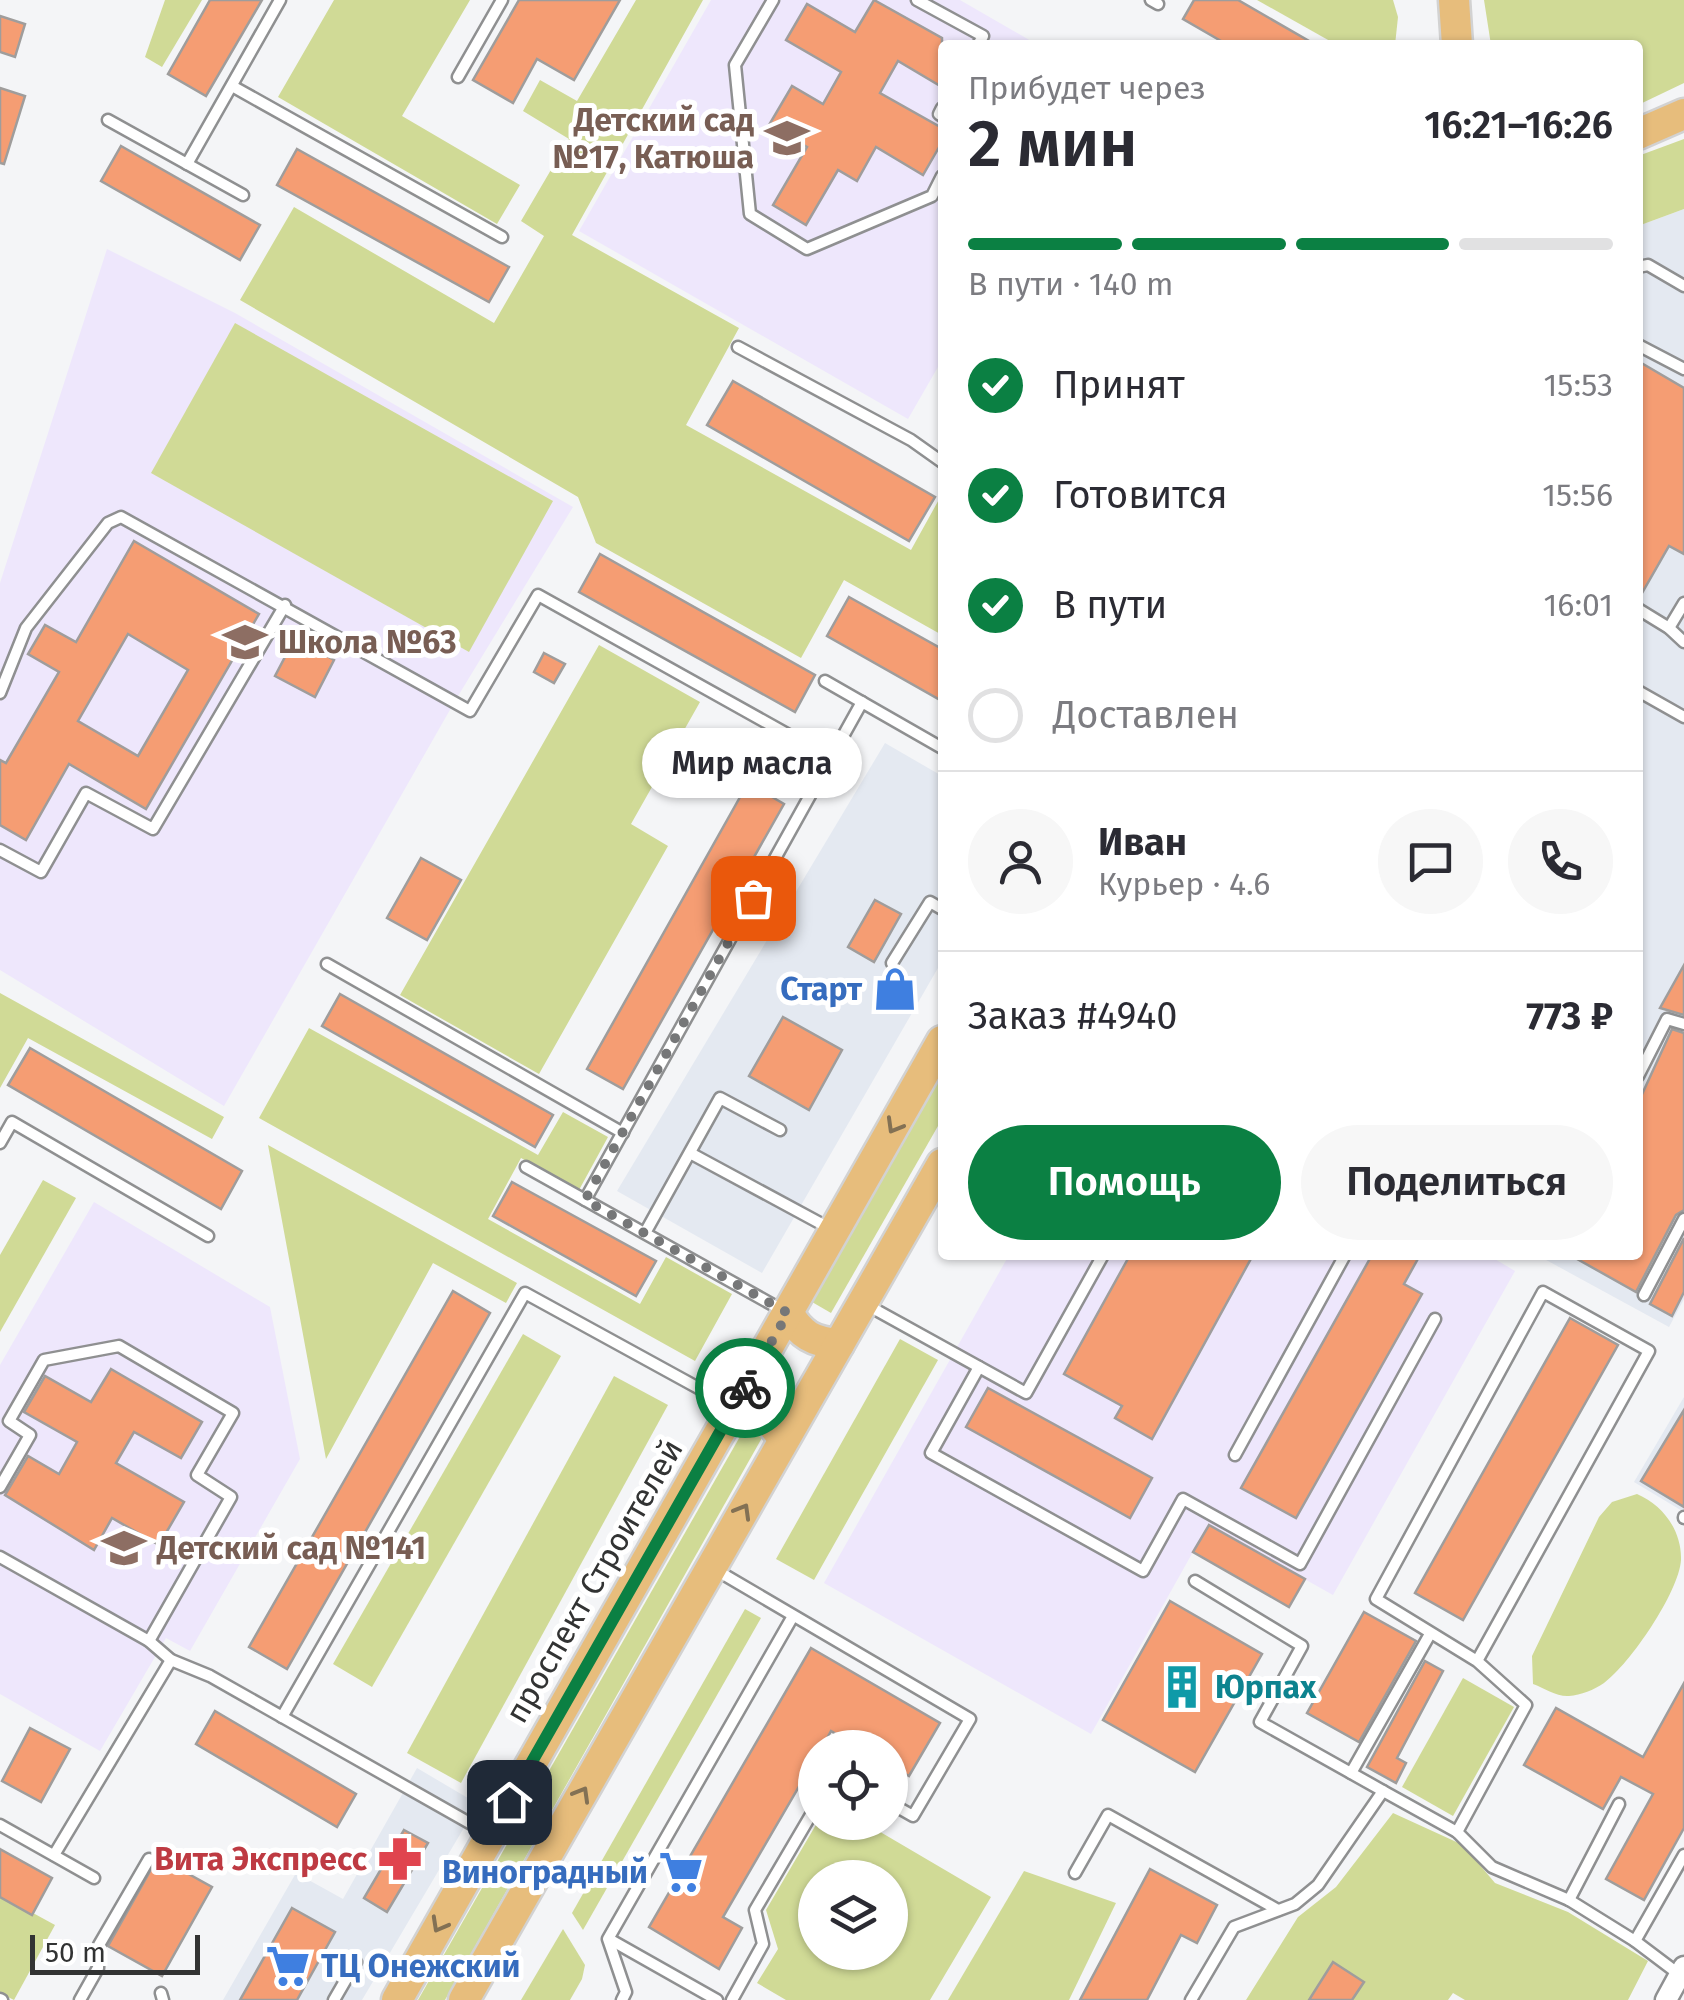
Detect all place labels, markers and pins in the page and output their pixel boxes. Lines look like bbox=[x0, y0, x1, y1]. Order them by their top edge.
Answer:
place label: Детский сад №17, Катюша bbox=[553, 101, 754, 176]
school or university icon: Детский сад №17, Катюша bbox=[763, 114, 811, 162]
school or university icon: Школа №63 bbox=[221, 618, 269, 666]
place label: Школа №63 bbox=[278, 623, 457, 661]
callout: Мир масла bbox=[643, 728, 863, 798]
pin bbox=[711, 856, 796, 941]
shop icon: Старт bbox=[871, 965, 919, 1013]
place label: Старт bbox=[780, 970, 863, 1008]
school or university icon: Детский сад №141 bbox=[100, 1524, 148, 1572]
place label: Детский сад №141 bbox=[156, 1529, 426, 1567]
building icon: Юрпах bbox=[1158, 1663, 1206, 1711]
place label: Юрпах bbox=[1215, 1668, 1317, 1706]
pin bbox=[467, 1760, 552, 1845]
pharmacy icon: Вита Экспресс bbox=[376, 1835, 424, 1883]
place label: Вита Экспресс bbox=[154, 1840, 368, 1878]
supermarket icon: Виноградный bbox=[657, 1848, 705, 1896]
place label: Виноградный bbox=[442, 1853, 648, 1891]
supermarket icon: ТЦ Онежский bbox=[264, 1942, 312, 1990]
place label: ТЦ Онежский bbox=[321, 1947, 520, 1985]

